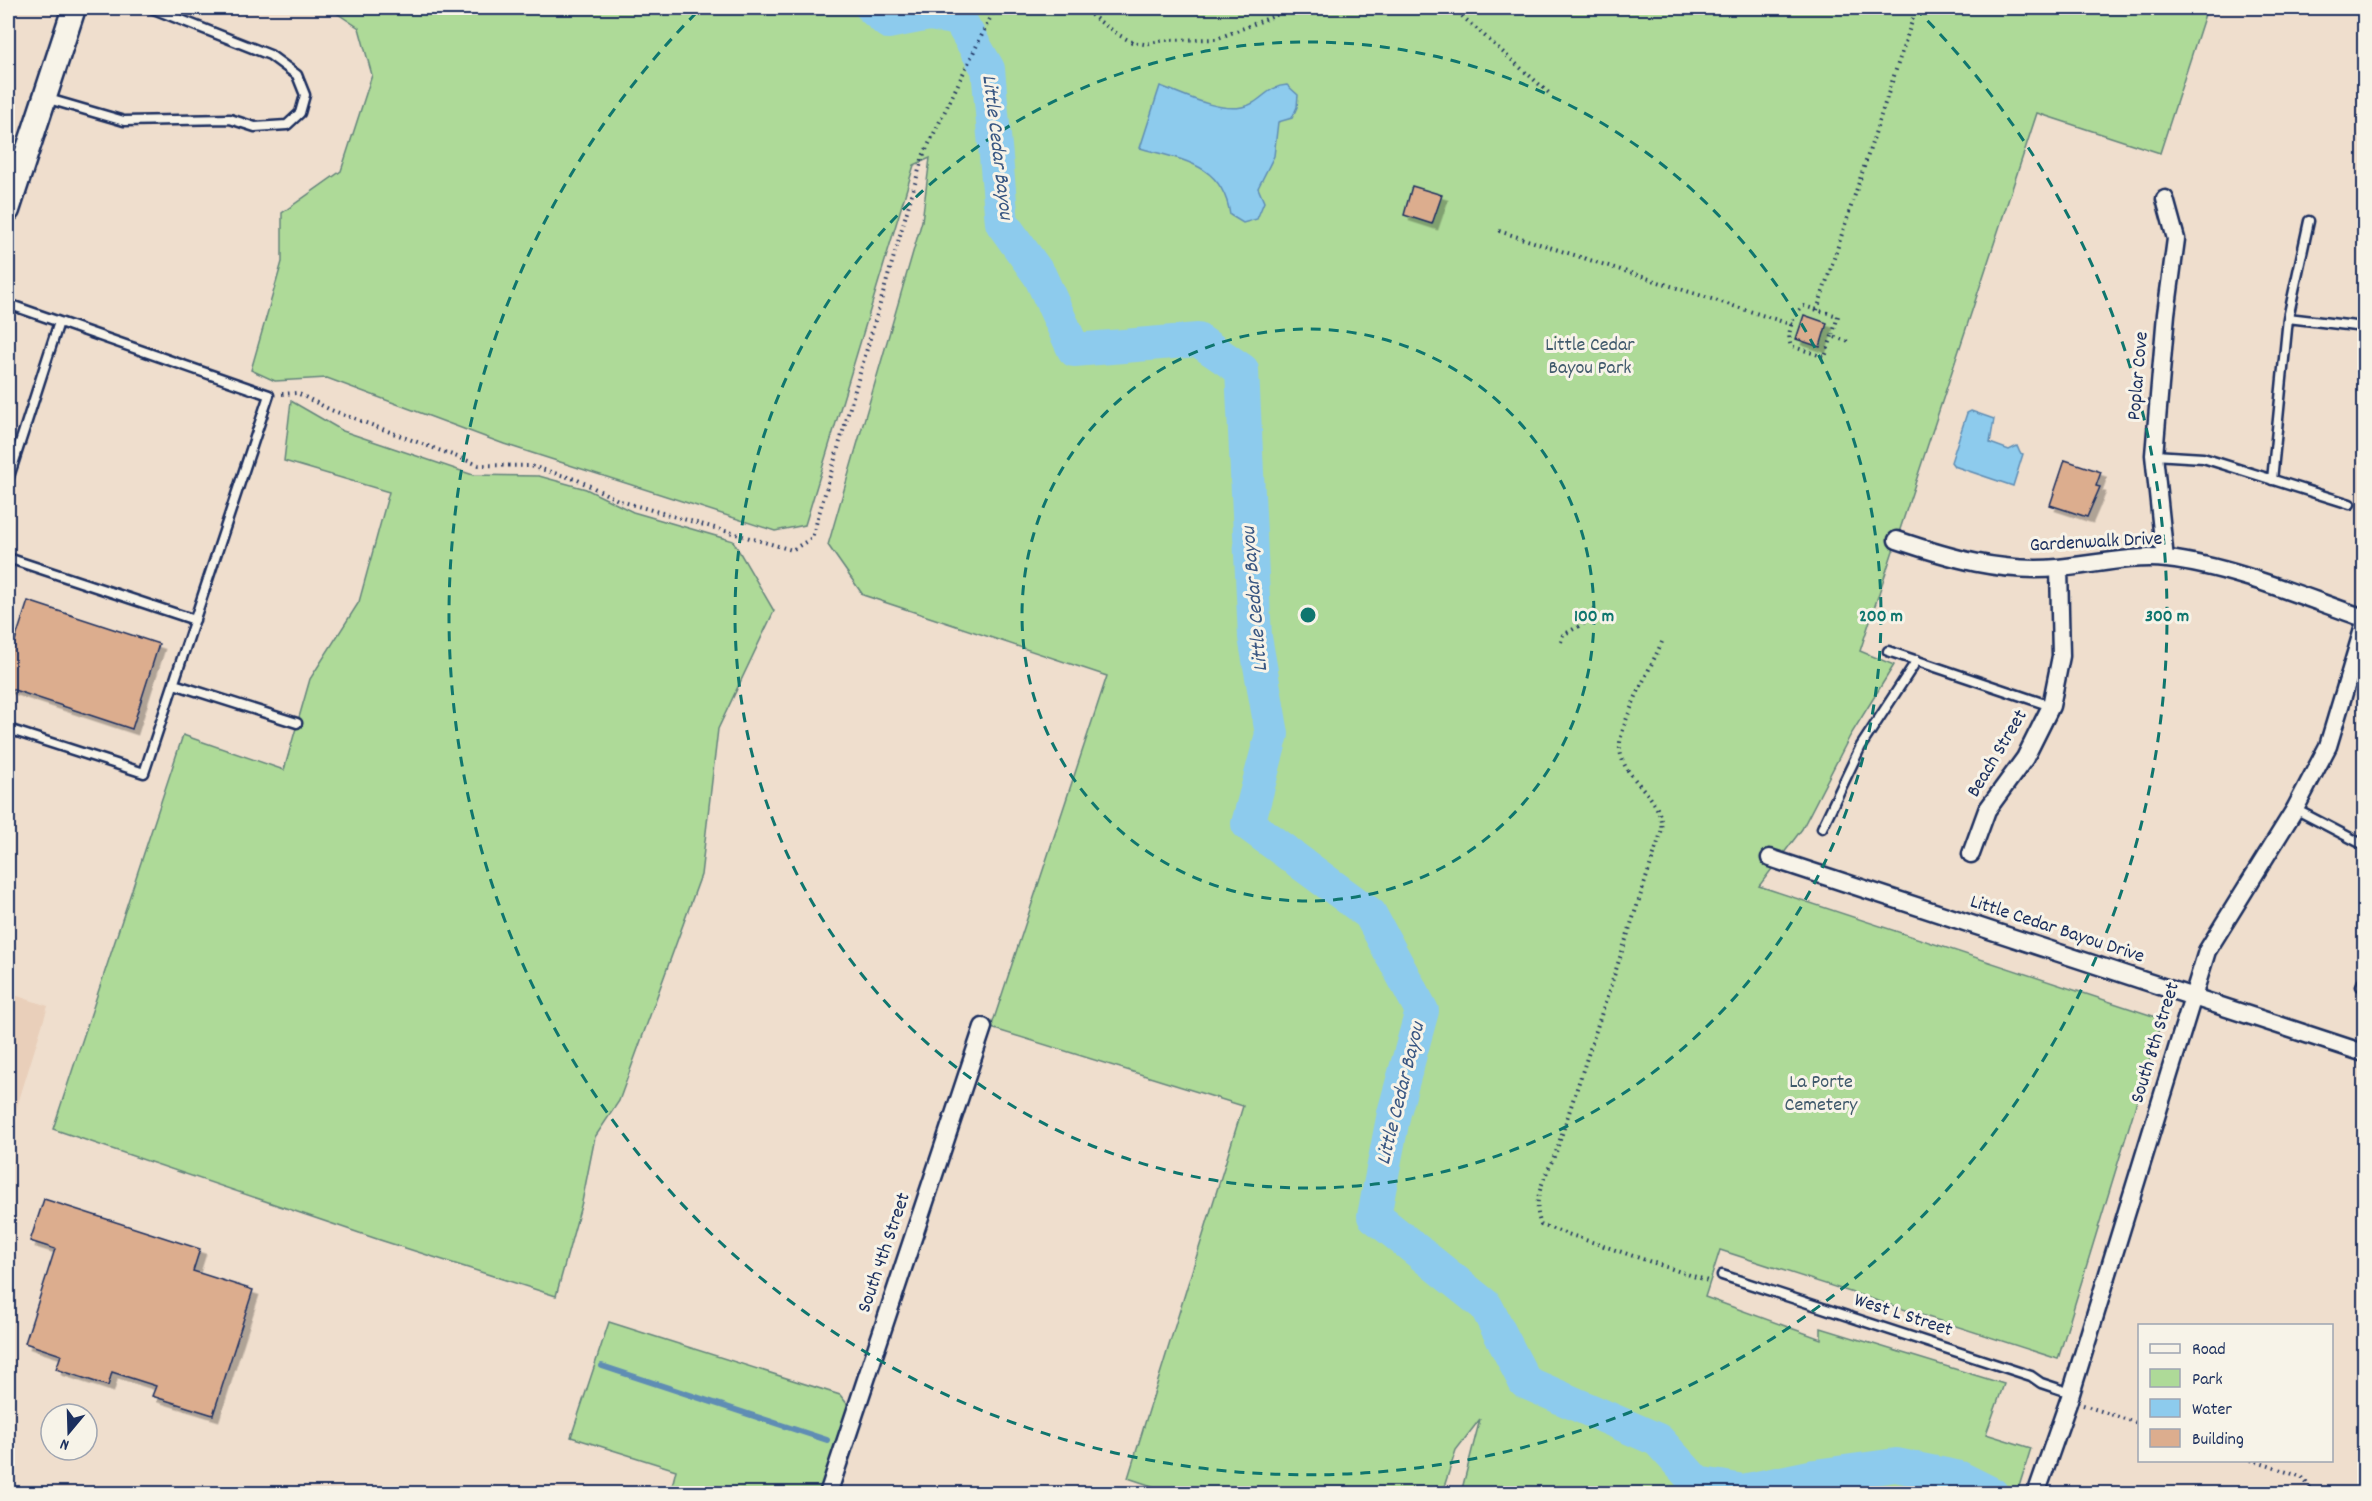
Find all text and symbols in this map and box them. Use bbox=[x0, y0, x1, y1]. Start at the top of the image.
water label: Little Cedar Bayou bbox=[972, 73, 1020, 223]
street label: Poplar Cove bbox=[2121, 330, 2157, 422]
park label: Little Cedar Bayou Park bbox=[1545, 332, 1635, 383]
water label: Little Cedar Bayou bbox=[1235, 523, 1277, 673]
street label: Gardenwalk Drive bbox=[2029, 526, 2163, 560]
centre of rings bbox=[1298, 605, 1318, 625]
text: 100 m bbox=[1574, 605, 1614, 630]
text: 200 m bbox=[1859, 605, 1903, 630]
text: 300 m bbox=[2145, 605, 2189, 630]
street label: Beach Street bbox=[1961, 705, 2035, 803]
street label: Little Cedar Bayou Drive bbox=[1966, 889, 2148, 971]
street label: South 8th Street bbox=[2124, 979, 2188, 1107]
water label: Little Cedar Bayou bbox=[1370, 1018, 1435, 1168]
park label: La Porte Cemetery bbox=[1785, 1069, 1858, 1120]
street label: South 4th Street bbox=[851, 1189, 919, 1317]
street label: West L Street bbox=[1850, 1287, 1956, 1345]
legend bbox=[2138, 1324, 2333, 1462]
text: Road bbox=[2192, 1338, 2226, 1363]
text: Park bbox=[2192, 1368, 2223, 1393]
text: Water bbox=[2192, 1398, 2232, 1423]
north arrow bbox=[39, 1402, 99, 1462]
text: Building bbox=[2192, 1428, 2244, 1453]
text: N bbox=[57, 1432, 72, 1456]

